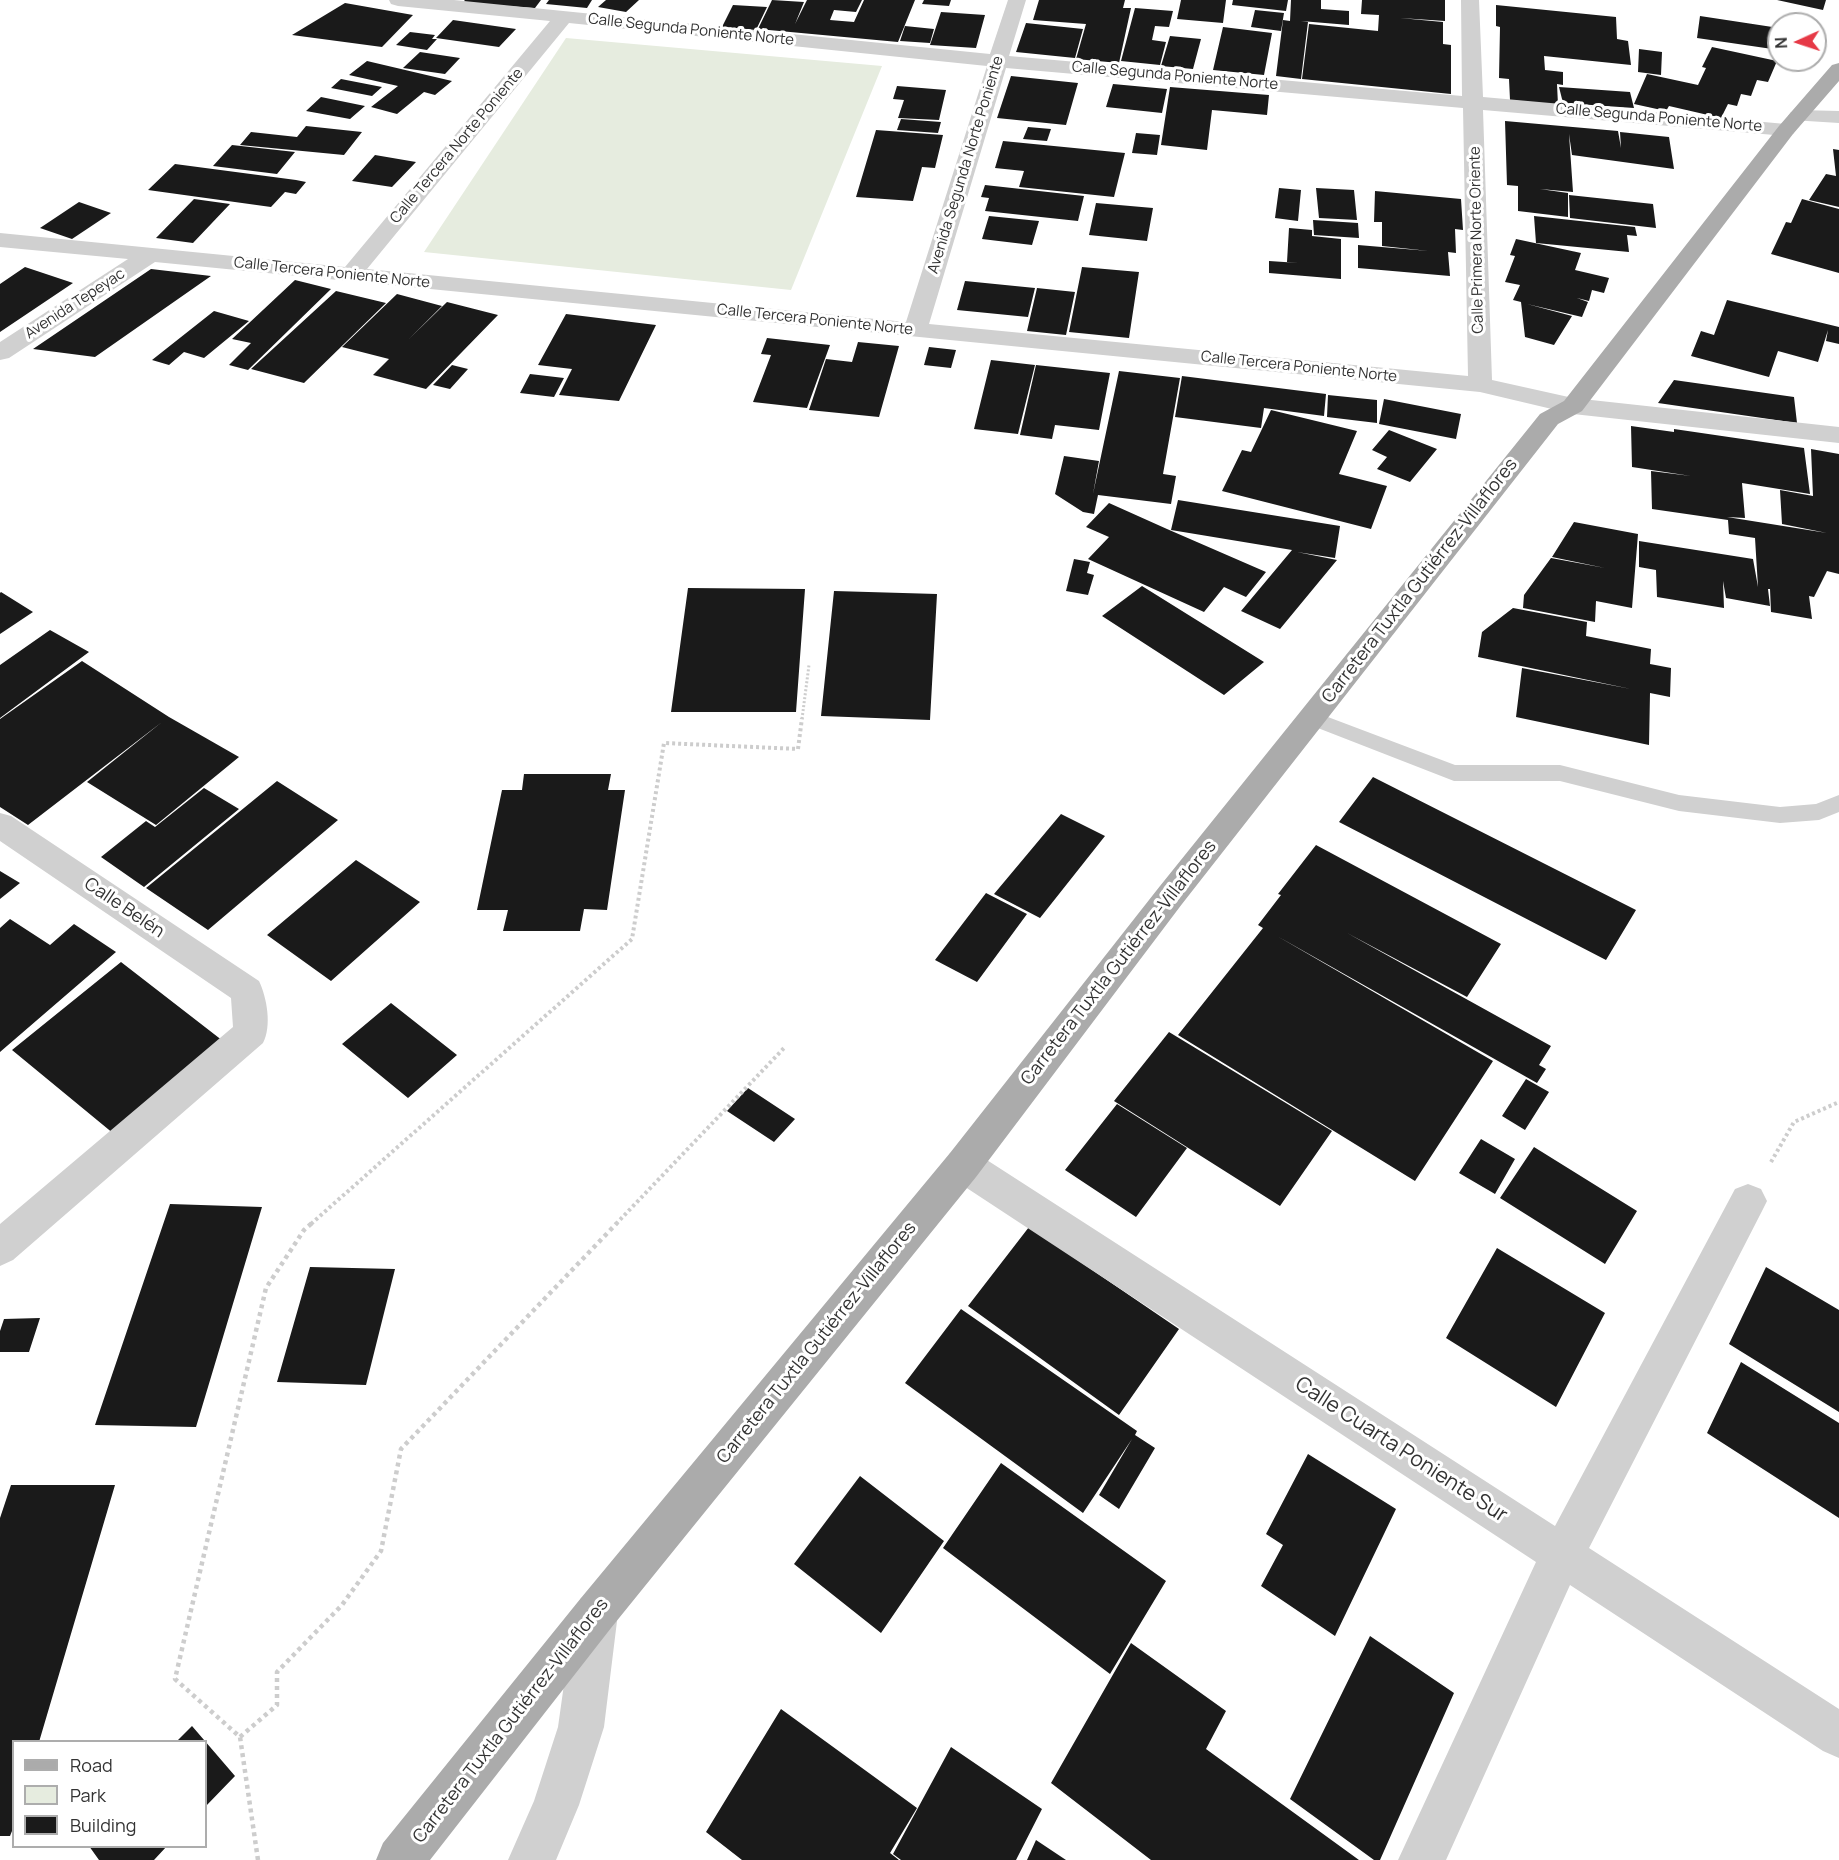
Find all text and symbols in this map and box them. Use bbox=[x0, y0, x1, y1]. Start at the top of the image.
street label: Calle Segunda Poniente Norte bbox=[587, 10, 795, 50]
north arrow bbox=[1767, 12, 1827, 72]
text: N bbox=[1770, 37, 1792, 49]
street label: Avenida Segunda Norte Poniente bbox=[924, 54, 1008, 276]
street label: Calle Segunda Poniente Norte bbox=[1071, 58, 1279, 94]
street label: Calle Tercera Norte Poniente bbox=[387, 65, 527, 227]
street label: Calle Segunda Poniente Norte bbox=[1555, 100, 1763, 136]
street label: Calle Primera Norte Oriente bbox=[1466, 146, 1488, 334]
street label: Calle Tercera Poniente Norte bbox=[233, 254, 431, 292]
street label: Avenida Tepeyac bbox=[22, 265, 128, 343]
street label: Calle Tercera Poniente Norte bbox=[716, 301, 914, 339]
street label: Calle Tercera Poniente Norte bbox=[1200, 348, 1398, 386]
street label: Carretera Tuxtla Gutiérrez-Villaflores bbox=[1318, 454, 1522, 708]
street label: Carretera Tuxtla Gutiérrez-Villaflores bbox=[1017, 836, 1221, 1090]
street label: Calle Belén bbox=[80, 873, 168, 943]
street label: Carretera Tuxtla Gutiérrez-Villaflores bbox=[713, 1218, 921, 1468]
street label: Calle Cuarta Poniente Sur bbox=[1290, 1372, 1512, 1528]
street label: Carretera Tuxtla Gutiérrez-Villaflores bbox=[409, 1594, 613, 1848]
legend bbox=[12, 1740, 207, 1848]
text: Road bbox=[70, 1753, 113, 1777]
text: Park bbox=[70, 1783, 106, 1807]
text: Building bbox=[70, 1813, 136, 1837]

